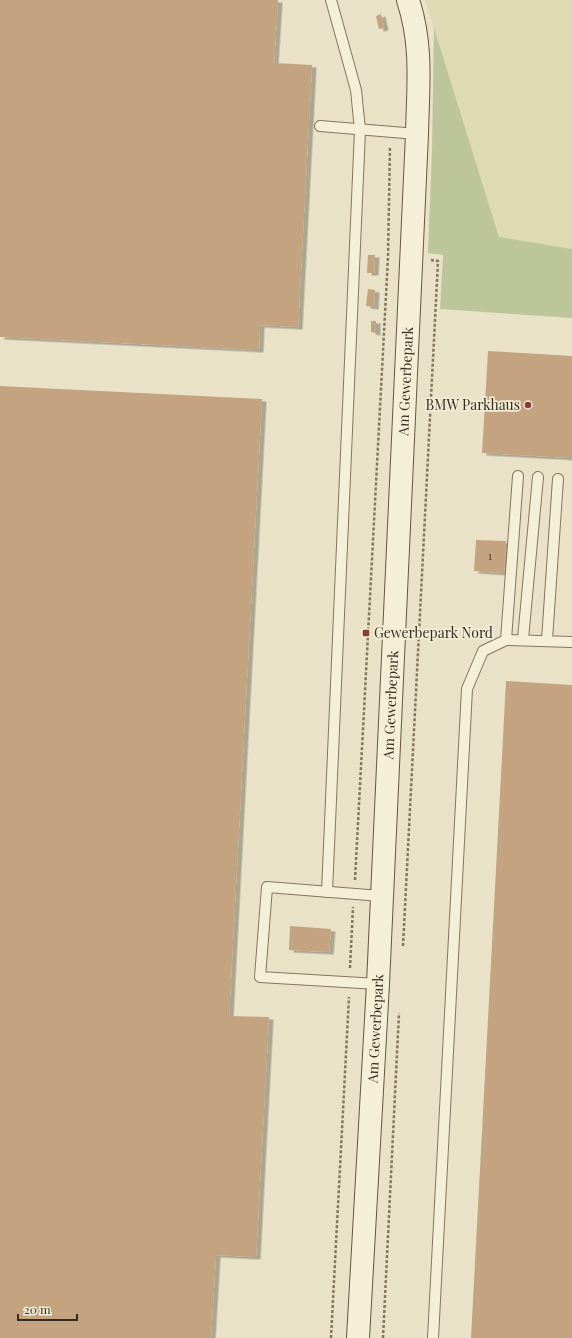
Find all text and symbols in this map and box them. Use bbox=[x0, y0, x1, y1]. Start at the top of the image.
street label: Am Gewerbepark bbox=[393, 326, 417, 437]
place label: BMW Parkhaus bbox=[426, 395, 520, 414]
marker: BMW Parkhaus bbox=[523, 400, 533, 410]
house number: 1 bbox=[488, 547, 493, 563]
place label: Gewerbepark Nord bbox=[374, 623, 493, 642]
marker: Gewerbepark Nord bbox=[361, 628, 371, 638]
street label: Am Gewerbepark bbox=[378, 650, 402, 761]
street label: Am Gewerbepark bbox=[362, 973, 387, 1084]
scale bar bbox=[18, 1296, 77, 1322]
text: 20 m bbox=[24, 1301, 51, 1317]

